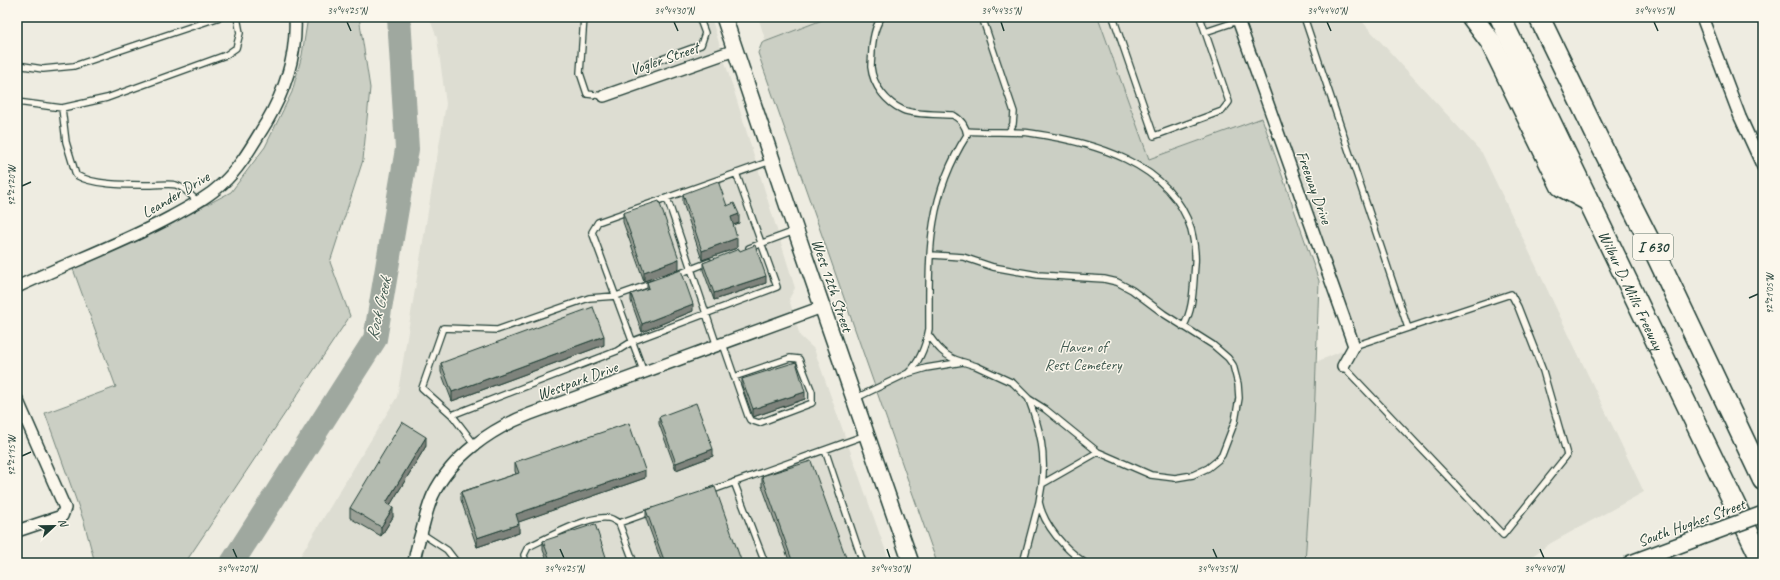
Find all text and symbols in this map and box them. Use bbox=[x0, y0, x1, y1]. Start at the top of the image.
text: 34°44'25"N bbox=[327, 4, 369, 17]
text: 34°44'30"N bbox=[654, 4, 696, 17]
text: 34°44'35"N bbox=[981, 4, 1023, 17]
text: 34°44'40"N bbox=[1307, 4, 1349, 17]
text: 34°44'45"N bbox=[1634, 4, 1676, 17]
street label: Vogler Street bbox=[627, 37, 704, 80]
street label: Freeway Drive bbox=[1292, 148, 1337, 228]
text: 92°21'20"W bbox=[5, 164, 18, 206]
street label: Leander Drive bbox=[138, 166, 215, 223]
street label: Wilbur D. Mills Freeway bbox=[1593, 228, 1668, 355]
road number: I 630 bbox=[1633, 234, 1673, 260]
street label: West 12th Street bbox=[807, 236, 858, 336]
text: 92°21'05"W bbox=[1763, 272, 1776, 314]
water label: Rock Creek bbox=[361, 273, 396, 342]
park label: Haven of Rest Cemetery bbox=[1044, 337, 1123, 375]
street label: Westpark Drive bbox=[534, 357, 622, 405]
text: 92°21'15"W bbox=[5, 434, 18, 476]
street label: South Hughes Street bbox=[1635, 494, 1749, 552]
north arrow bbox=[34, 506, 74, 546]
text: N bbox=[56, 516, 72, 530]
text: 34°44'20"N bbox=[217, 562, 259, 575]
text: 34°44'25"N bbox=[544, 562, 586, 575]
text: 34°44'30"N bbox=[870, 562, 912, 575]
text: 34°44'35"N bbox=[1197, 562, 1239, 575]
text: 34°44'40"N bbox=[1524, 562, 1566, 575]

